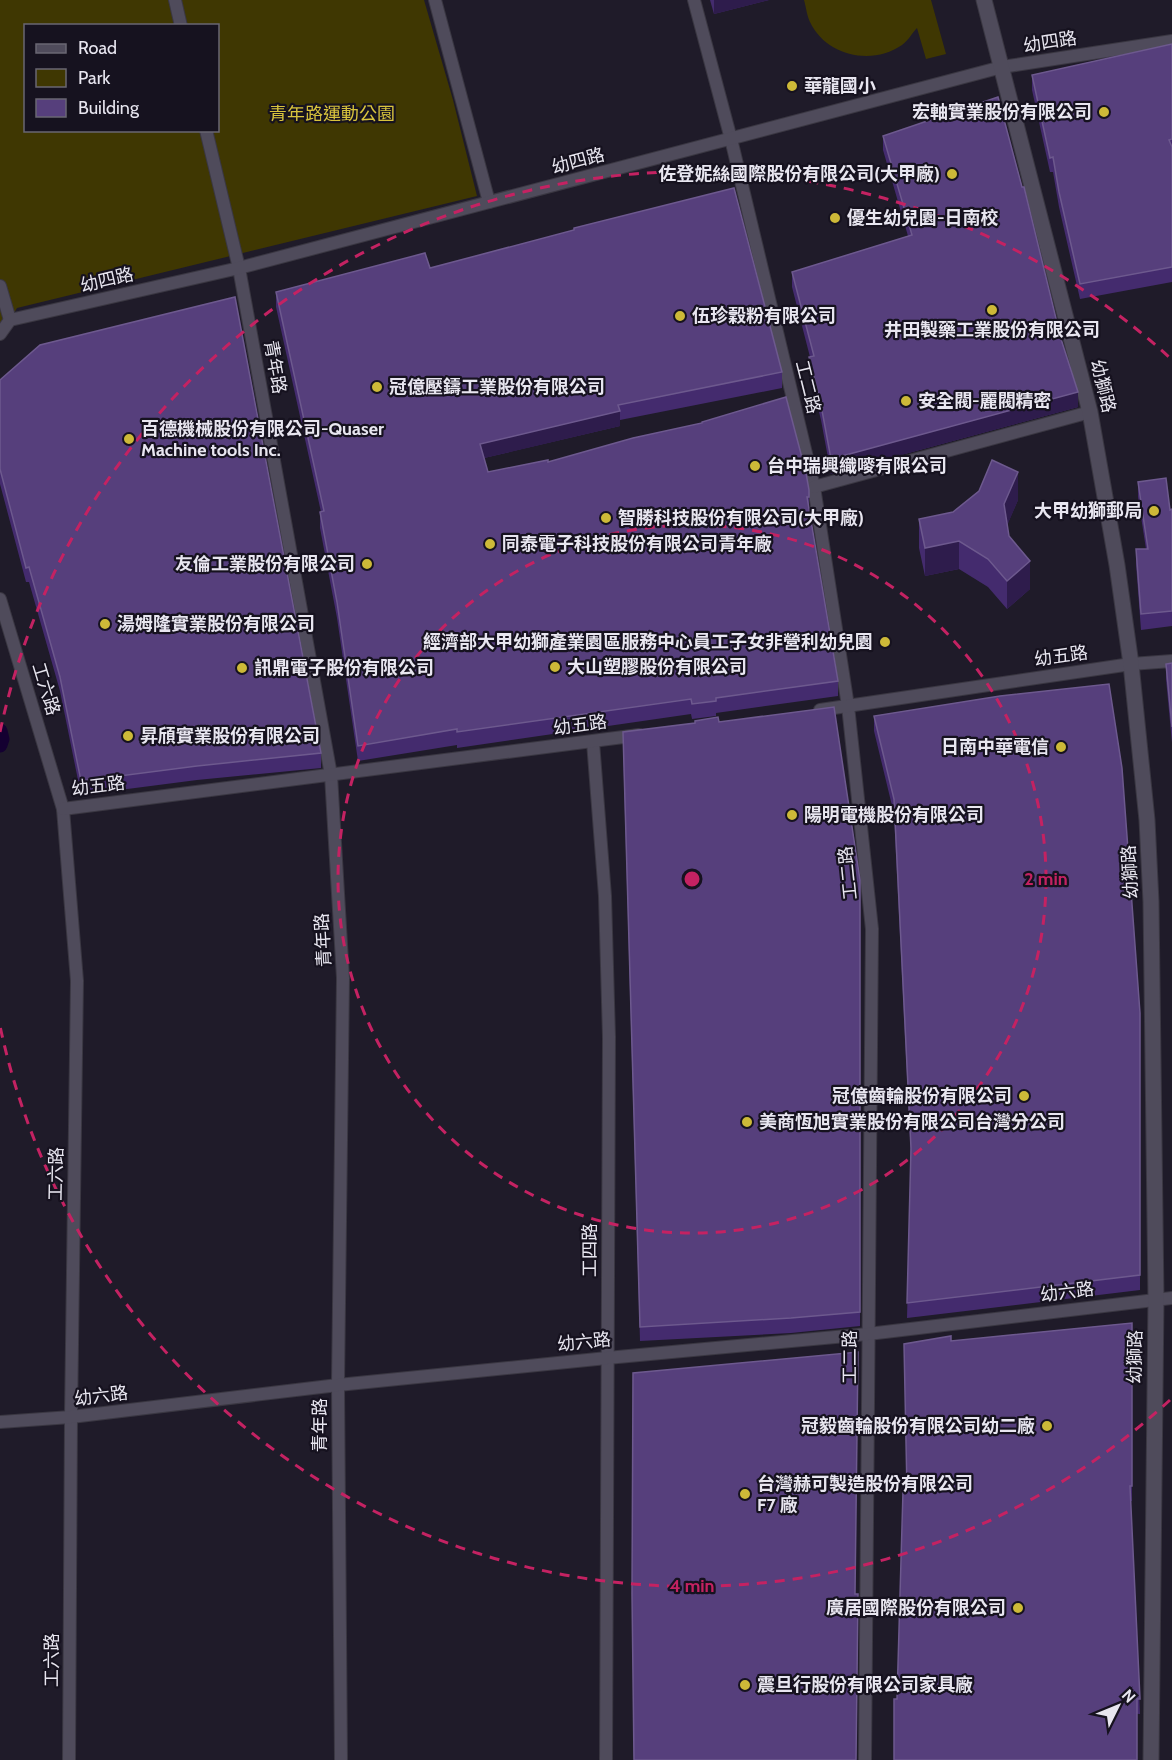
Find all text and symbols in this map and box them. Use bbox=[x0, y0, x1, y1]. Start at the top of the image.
legend bbox=[24, 24, 219, 132]
street label: 幼四路 bbox=[1022, 27, 1078, 57]
text: Road bbox=[78, 37, 117, 59]
text: Park bbox=[78, 67, 111, 89]
place label: 華龍國小 bbox=[804, 75, 876, 97]
marker: 華龍國小 bbox=[785, 79, 799, 93]
text: Building bbox=[78, 97, 140, 119]
place label: 宏軸實業股份有限公司 bbox=[912, 101, 1092, 123]
park label: 青年路運動公園 bbox=[269, 103, 395, 125]
marker: 宏軸實業股份有限公司 bbox=[1097, 105, 1111, 119]
street label: 幼四路 bbox=[549, 143, 607, 179]
place label: 佐登妮絲國際股份有限公司(大甲廠) bbox=[658, 163, 940, 185]
marker: 佐登妮絲國際股份有限公司(大甲廠) bbox=[945, 167, 959, 181]
place label: 優生幼兒園-日南校 bbox=[847, 207, 999, 229]
marker: 優生幼兒園-日南校 bbox=[828, 211, 842, 225]
street label: 幼四路 bbox=[78, 263, 136, 297]
marker: 井田製藥工業股份有限公司 bbox=[985, 303, 999, 317]
place label: 伍珍穀粉有限公司 bbox=[692, 305, 836, 327]
marker: 伍珍穀粉有限公司 bbox=[673, 309, 687, 323]
place label: 井田製藥工業股份有限公司 bbox=[884, 319, 1100, 341]
street label: 青年路 bbox=[259, 339, 291, 395]
street label: 幼獅路 bbox=[1086, 357, 1120, 415]
street label: 工二路 bbox=[791, 358, 825, 416]
place label: 冠億壓鑄工業股份有限公司 bbox=[389, 376, 605, 398]
marker: 冠億壓鑄工業股份有限公司 bbox=[370, 380, 384, 394]
place label: 安全閥-麗閥精密 bbox=[918, 390, 1052, 412]
marker: 安全閥-麗閥精密 bbox=[899, 394, 913, 408]
place label: 百德機械股份有限公司-Quaser Machine tools Inc. bbox=[141, 418, 384, 461]
marker: 百德機械股份有限公司-Quaser Machine tools Inc. bbox=[122, 432, 136, 446]
place label: 台中瑞興織嘜有限公司 bbox=[767, 455, 947, 477]
marker: 台中瑞興織嘜有限公司 bbox=[748, 459, 762, 473]
place label: 大甲幼獅郵局 bbox=[1034, 500, 1142, 522]
marker: 大甲幼獅郵局 bbox=[1147, 504, 1161, 518]
place label: 智勝科技股份有限公司(大甲廠) bbox=[618, 507, 864, 529]
marker: 智勝科技股份有限公司(大甲廠) bbox=[599, 511, 613, 525]
place label: 同泰電子科技股份有限公司青年廠 bbox=[502, 533, 772, 555]
marker: 同泰電子科技股份有限公司青年廠 bbox=[483, 537, 497, 551]
place label: 友倫工業股份有限公司 bbox=[175, 553, 355, 575]
marker: 友倫工業股份有限公司 bbox=[360, 557, 374, 571]
place label: 湯姆隆實業股份有限公司 bbox=[117, 613, 315, 635]
marker: 湯姆隆實業股份有限公司 bbox=[98, 617, 112, 631]
place label: 經濟部大甲幼獅產業園區服務中心員工子女非營利幼兒園 bbox=[423, 631, 873, 653]
marker: 經濟部大甲幼獅產業園區服務中心員工子女非營利幼兒園 bbox=[878, 635, 892, 649]
street label: 幼五路 bbox=[1033, 641, 1089, 671]
place label: 大山塑膠股份有限公司 bbox=[567, 656, 747, 678]
place label: 訊鼎電子股份有限公司 bbox=[254, 657, 434, 679]
street label: 工六路 bbox=[28, 660, 64, 718]
marker: 大山塑膠股份有限公司 bbox=[548, 660, 562, 674]
marker: 訊鼎電子股份有限公司 bbox=[235, 661, 249, 675]
street label: 幼五路 bbox=[552, 710, 608, 740]
place label: 昇頎實業股份有限公司 bbox=[140, 725, 320, 747]
marker: 昇頎實業股份有限公司 bbox=[121, 729, 135, 743]
place label: 日南中華電信 bbox=[941, 736, 1049, 758]
marker: 日南中華電信 bbox=[1054, 740, 1068, 754]
street label: 幼五路 bbox=[70, 772, 126, 800]
place label: 陽明電機股份有限公司 bbox=[804, 804, 984, 826]
marker: 陽明電機股份有限公司 bbox=[785, 808, 799, 822]
street label: 幼獅路 bbox=[1118, 844, 1142, 900]
street label: 工二路 bbox=[834, 845, 862, 901]
text: 2 min bbox=[1024, 868, 1068, 890]
centre of rings bbox=[682, 869, 702, 889]
street label: 青年路 bbox=[311, 912, 335, 968]
place label: 冠億齒輪股份有限公司 bbox=[832, 1085, 1012, 1107]
marker: 冠億齒輪股份有限公司 bbox=[1017, 1089, 1031, 1103]
place label: 美商恆旭實業股份有限公司台灣分公司 bbox=[759, 1111, 1065, 1133]
marker: 美商恆旭實業股份有限公司台灣分公司 bbox=[740, 1115, 754, 1129]
street label: 工六路 bbox=[45, 1147, 67, 1201]
street label: 工四路 bbox=[579, 1223, 601, 1277]
street label: 幼六路 bbox=[1039, 1278, 1095, 1306]
street label: 幼六路 bbox=[556, 1328, 612, 1356]
street label: 工二路 bbox=[839, 1330, 861, 1384]
street label: 幼獅路 bbox=[1124, 1330, 1146, 1384]
street label: 幼六路 bbox=[73, 1382, 129, 1410]
street label: 青年路 bbox=[309, 1398, 331, 1452]
place label: 冠毅齒輪股份有限公司幼二廠 bbox=[801, 1415, 1035, 1437]
marker: 冠毅齒輪股份有限公司幼二廠 bbox=[1040, 1419, 1054, 1433]
place label: 台灣赫可製造股份有限公司 F7 廠 bbox=[757, 1473, 973, 1516]
marker: 台灣赫可製造股份有限公司 F7 廠 bbox=[738, 1487, 752, 1501]
text: 4 min bbox=[669, 1575, 715, 1597]
place label: 廣居國際股份有限公司 bbox=[826, 1597, 1006, 1619]
marker: 廣居國際股份有限公司 bbox=[1011, 1601, 1025, 1615]
street label: 工六路 bbox=[41, 1633, 63, 1687]
place label: 震旦行股份有限公司家具廠 bbox=[757, 1674, 973, 1696]
north arrow bbox=[1088, 1676, 1148, 1736]
marker: 震旦行股份有限公司家具廠 bbox=[738, 1678, 752, 1692]
text: N bbox=[1118, 1685, 1139, 1707]

